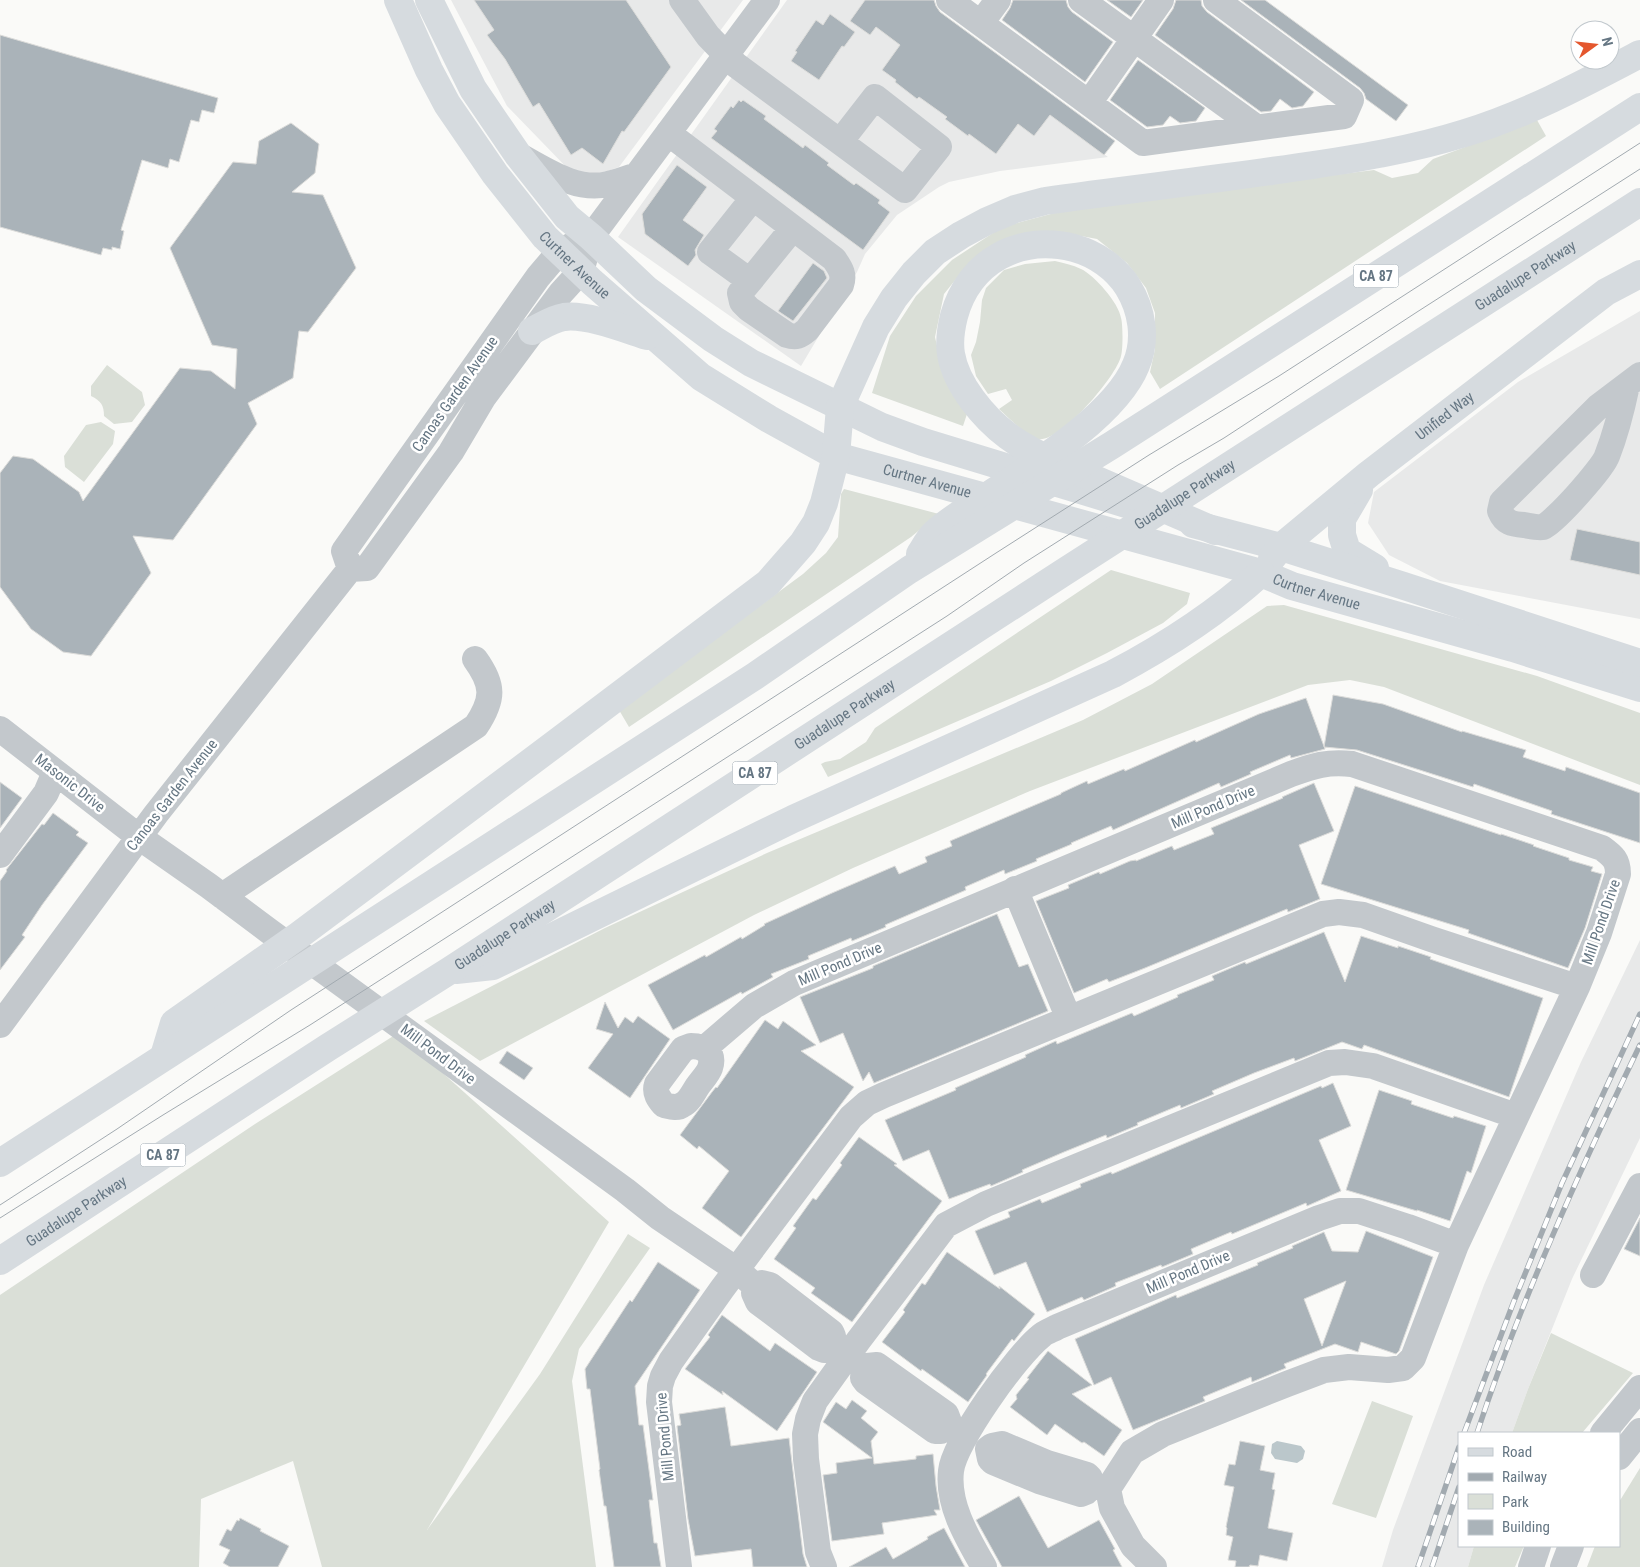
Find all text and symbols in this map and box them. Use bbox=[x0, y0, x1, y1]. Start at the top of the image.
north arrow bbox=[1570, 20, 1620, 70]
text: N bbox=[1599, 35, 1616, 48]
street label: Curtner Avenue bbox=[535, 228, 614, 303]
street label: Guadalupe Parkway bbox=[1472, 237, 1579, 315]
road number: CA 87 bbox=[1354, 264, 1398, 288]
street label: Canoas Garden Avenue bbox=[408, 333, 502, 455]
street label: Unified Way bbox=[1412, 388, 1478, 444]
street label: Guadalupe Parkway bbox=[1131, 456, 1239, 534]
street label: Curtner Avenue bbox=[881, 460, 973, 502]
street label: Curtner Avenue bbox=[1270, 570, 1362, 614]
street label: Guadalupe Parkway bbox=[791, 675, 898, 754]
street label: Canoas Garden Avenue bbox=[123, 736, 221, 854]
street label: Masonic Drive bbox=[31, 750, 109, 816]
road number: CA 87 bbox=[732, 761, 778, 784]
street label: Mill Pond Drive bbox=[1169, 781, 1257, 833]
street label: Mill Pond Drive bbox=[1578, 877, 1624, 967]
street label: Guadalupe Parkway bbox=[451, 896, 559, 974]
street label: Mill Pond Drive bbox=[796, 938, 884, 990]
street label: Mill Pond Drive bbox=[397, 1020, 479, 1088]
road number: CA 87 bbox=[140, 1144, 186, 1166]
street label: Guadalupe Parkway bbox=[23, 1172, 130, 1251]
street label: Mill Pond Drive bbox=[1144, 1246, 1232, 1298]
street label: Mill Pond Drive bbox=[652, 1392, 678, 1482]
legend bbox=[1458, 1432, 1620, 1547]
text: Road bbox=[1502, 1443, 1532, 1461]
text: Railway bbox=[1502, 1468, 1547, 1486]
text: Park bbox=[1502, 1493, 1529, 1511]
text: Building bbox=[1502, 1518, 1550, 1536]

